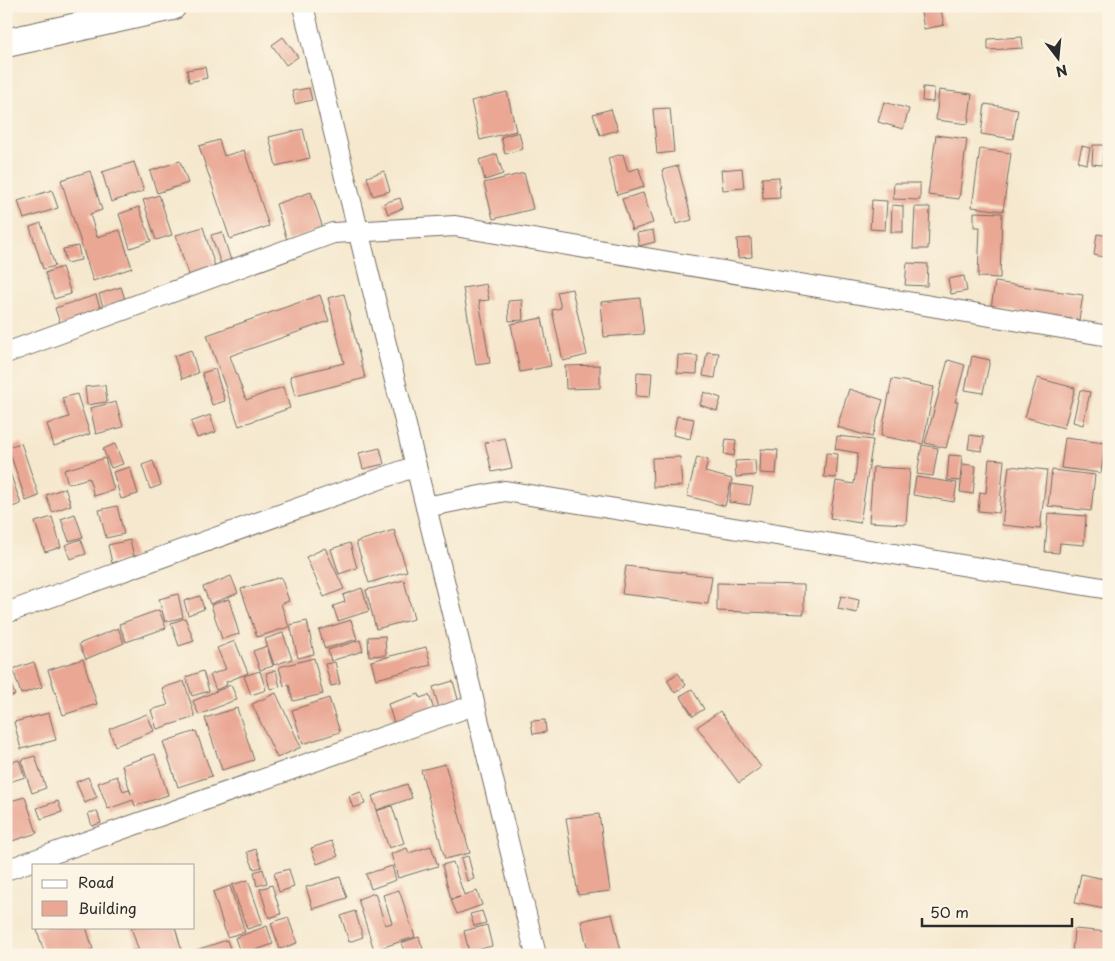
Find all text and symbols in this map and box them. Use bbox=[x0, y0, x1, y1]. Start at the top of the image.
north arrow bbox=[1032, 32, 1082, 82]
text: N bbox=[1053, 59, 1070, 83]
legend bbox=[32, 864, 195, 928]
text: Road bbox=[78, 870, 114, 893]
text: Building bbox=[78, 896, 137, 919]
scale bar bbox=[922, 896, 1072, 928]
text: 50 m bbox=[930, 900, 969, 923]

